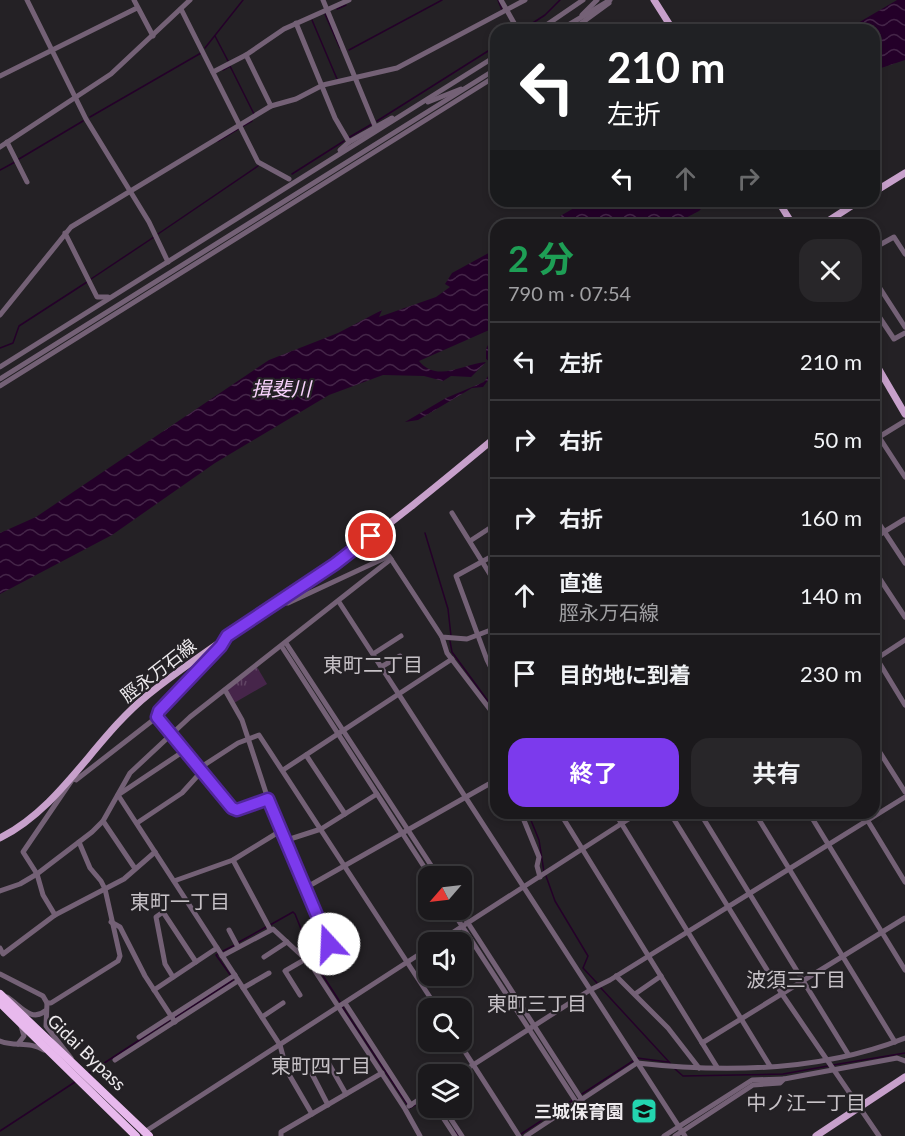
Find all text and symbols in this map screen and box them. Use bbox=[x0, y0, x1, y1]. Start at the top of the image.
text: 210 m bbox=[607, 42, 725, 92]
icon: left bbox=[508, 48, 586, 126]
text: 左折 bbox=[607, 97, 661, 130]
icon: left bbox=[606, 162, 639, 195]
icon: ahead bbox=[669, 162, 702, 195]
icon: right bbox=[732, 162, 765, 195]
text: 2 分 bbox=[508, 236, 574, 280]
button: close bbox=[799, 239, 862, 302]
text: 790 m · 07:54 bbox=[508, 281, 631, 305]
icon: left bbox=[508, 345, 541, 378]
text: 210 m bbox=[800, 348, 862, 375]
text: 左折 bbox=[559, 349, 603, 376]
water label: 揖斐川 bbox=[251, 376, 313, 400]
icon: right bbox=[508, 423, 541, 456]
text: 50 m bbox=[813, 426, 862, 453]
text: 右折 bbox=[559, 427, 603, 454]
icon: right bbox=[508, 501, 541, 534]
text: 160 m bbox=[800, 504, 862, 531]
text: 右折 bbox=[559, 505, 603, 532]
pin bbox=[345, 510, 396, 561]
icon: arrive bbox=[354, 519, 387, 552]
text: 直進 bbox=[559, 569, 603, 596]
icon: ahead bbox=[508, 579, 541, 612]
text: 140 m bbox=[800, 582, 862, 609]
text: 脛永万石線 bbox=[559, 600, 659, 624]
street label: 脛永万石線 bbox=[116, 634, 200, 706]
district label: 東町二丁目 bbox=[323, 652, 423, 676]
icon: arrive bbox=[508, 657, 541, 690]
text: 230 m bbox=[800, 660, 862, 687]
text: 目的地に到着 bbox=[559, 661, 691, 688]
button: 終了 bbox=[508, 738, 679, 807]
button: 共有 bbox=[691, 738, 862, 807]
north arrow bbox=[418, 866, 472, 920]
map controls bbox=[418, 866, 472, 1118]
district label: 東町一丁目 bbox=[130, 889, 230, 913]
position arrow bbox=[297, 912, 361, 976]
button: sound bbox=[418, 932, 472, 986]
district label: 波須三丁目 bbox=[746, 967, 846, 991]
district label: 東町三丁目 bbox=[487, 991, 587, 1015]
button: search bbox=[418, 998, 472, 1052]
street label: Gidai Bypass bbox=[43, 1009, 131, 1095]
district label: 東町四丁目 bbox=[271, 1053, 371, 1077]
button: layers bbox=[418, 1064, 472, 1118]
district label: 中ノ江一丁目 bbox=[746, 1090, 866, 1114]
school or university icon: 三城保育園 bbox=[629, 1096, 659, 1126]
place label: 三城保育園 bbox=[534, 1100, 624, 1122]

